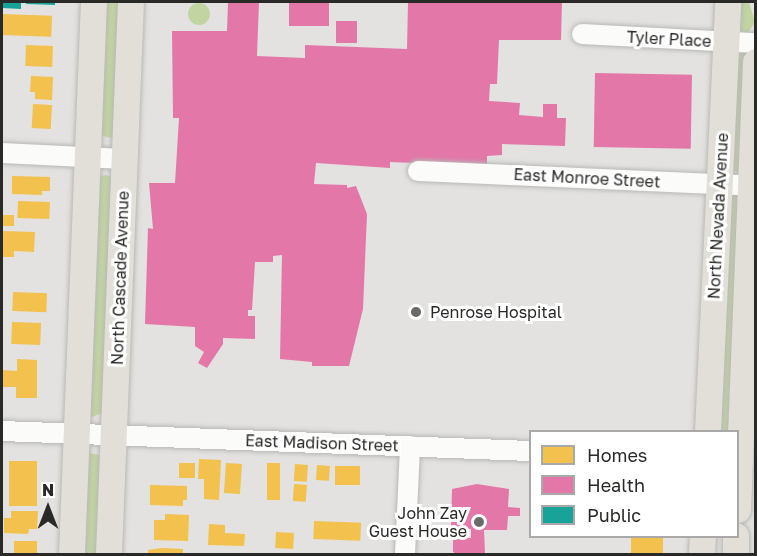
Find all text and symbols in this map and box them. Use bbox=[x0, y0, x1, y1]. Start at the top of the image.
street label: Tyler Place bbox=[626, 27, 712, 51]
street label: North Nevada Avenue bbox=[704, 132, 732, 300]
street label: East Monroe Street bbox=[513, 165, 661, 191]
street label: North Cascade Avenue bbox=[107, 191, 133, 365]
place label: Penrose Hospital bbox=[430, 302, 562, 322]
marker: Penrose Hospital bbox=[407, 303, 425, 321]
legend bbox=[529, 430, 739, 538]
street label: East Madison Street bbox=[245, 431, 399, 455]
text: Homes bbox=[587, 444, 647, 466]
text: Health bbox=[587, 474, 645, 496]
north arrow bbox=[18, 478, 78, 538]
text: N bbox=[42, 480, 54, 500]
place label: John Zay Guest House bbox=[369, 503, 467, 541]
text: Public bbox=[587, 504, 641, 526]
marker: John Zay Guest House bbox=[472, 515, 486, 529]

